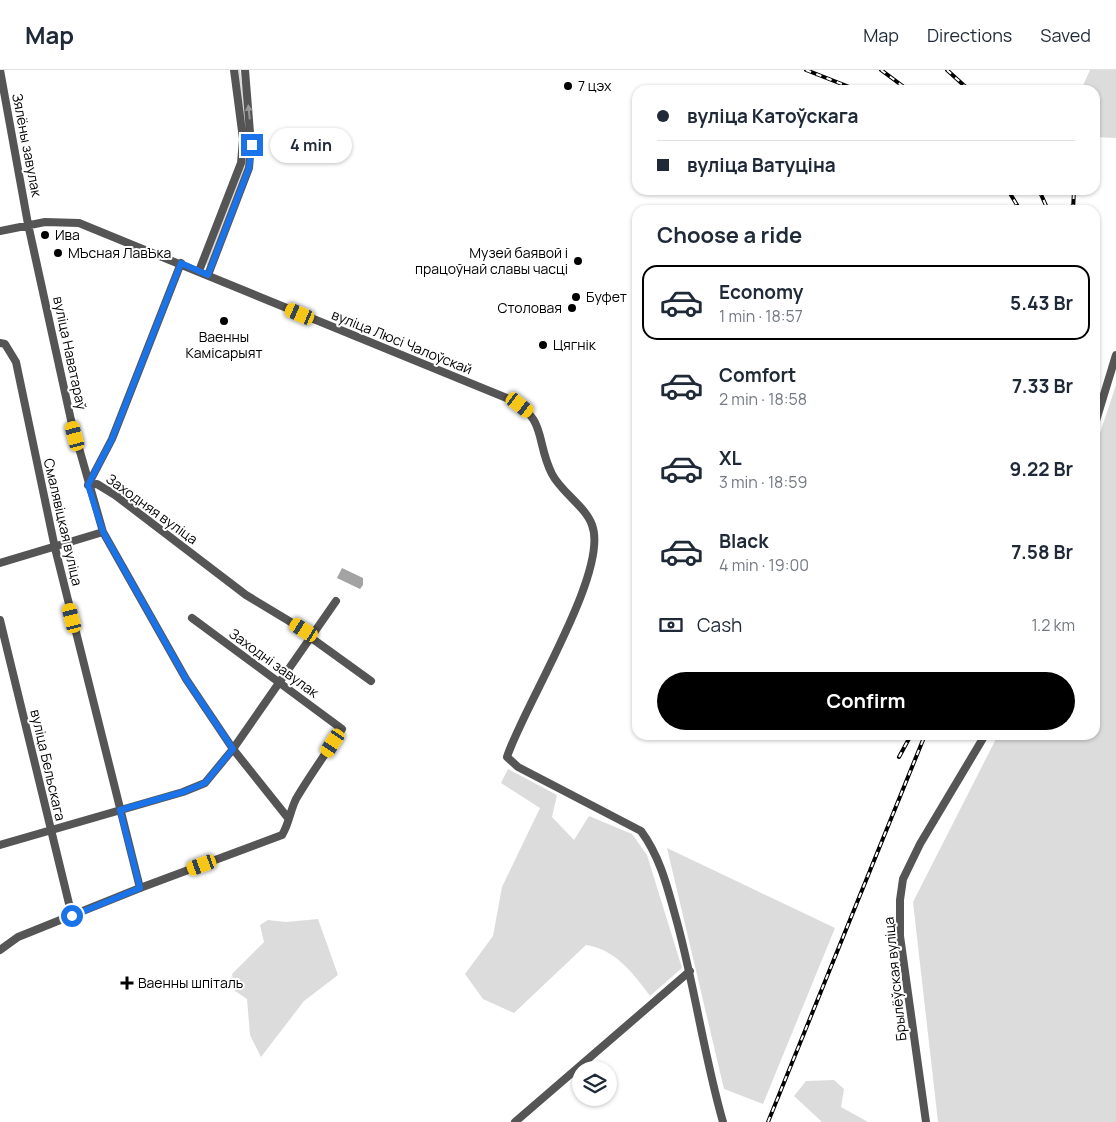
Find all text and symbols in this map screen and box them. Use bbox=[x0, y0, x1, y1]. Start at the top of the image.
text: Map bbox=[25, 18, 74, 51]
text: Map bbox=[863, 23, 899, 47]
text: Directions bbox=[927, 23, 1012, 47]
text: Saved bbox=[1040, 23, 1091, 47]
place label: 7 цэх bbox=[578, 76, 612, 95]
marker: 7 цэх bbox=[562, 80, 574, 92]
street label: Зялёны завулак bbox=[8, 92, 47, 199]
one-way arrow bbox=[245, 103, 253, 119]
text: вуліца Катоўскага bbox=[687, 103, 859, 129]
callout: 4 min bbox=[270, 128, 352, 162]
route end bbox=[241, 134, 263, 156]
text: 4 min bbox=[290, 134, 332, 156]
text: вуліца Ватуціна bbox=[687, 152, 836, 178]
text: Choose a ride bbox=[657, 220, 802, 250]
place label: Ива bbox=[55, 225, 80, 244]
marker: Ива bbox=[39, 229, 51, 241]
place label: МЪсная ЛавЪка bbox=[68, 243, 171, 262]
place label: Музей баявой і працоўнай славы часці bbox=[415, 243, 568, 278]
marker: МЪсная ЛавЪка bbox=[52, 247, 64, 259]
marker: Музей баявой і працоўнай славы часці bbox=[572, 255, 584, 267]
text: Economy bbox=[719, 279, 803, 305]
icon: car bbox=[659, 280, 704, 325]
place label: Буфет bbox=[586, 287, 627, 306]
text: 5.43 Br bbox=[1010, 290, 1073, 316]
marker: Буфет bbox=[570, 291, 582, 303]
street label: вуліца Наватараў bbox=[49, 294, 92, 412]
place label: Столовая bbox=[497, 298, 562, 317]
car bbox=[283, 301, 316, 327]
marker: Столовая bbox=[566, 302, 578, 314]
street label: вуліца Люсі Чалоўскай bbox=[329, 305, 475, 378]
text: 1 min · 18:57 bbox=[719, 305, 803, 327]
marker: Ваенны Камісарыят bbox=[218, 315, 230, 327]
place label: Ваенны Камісарыят bbox=[185, 327, 263, 362]
place label: Цягнік bbox=[553, 335, 597, 354]
marker: Цягнік bbox=[537, 339, 549, 351]
text: Comfort bbox=[719, 362, 796, 388]
icon: car bbox=[659, 363, 704, 408]
text: 7.33 Br bbox=[1012, 373, 1073, 399]
text: 2 min · 18:58 bbox=[719, 388, 807, 410]
car bbox=[503, 390, 536, 420]
car bbox=[63, 420, 86, 452]
text: XL bbox=[719, 445, 742, 471]
icon: car bbox=[659, 446, 704, 491]
street label: Смалявіцкая вуліца bbox=[40, 456, 87, 588]
text: 9.22 Br bbox=[1010, 456, 1073, 482]
street label: Заходняя вуліца bbox=[103, 469, 202, 548]
text: 3 min · 18:59 bbox=[719, 471, 807, 493]
text: Black bbox=[719, 528, 768, 554]
icon: car bbox=[659, 529, 704, 574]
text: 7.58 Br bbox=[1011, 539, 1073, 565]
text: 4 min · 19:00 bbox=[719, 554, 809, 576]
car bbox=[61, 602, 82, 634]
icon: cash bbox=[657, 611, 685, 639]
text: Cash bbox=[697, 612, 742, 638]
text: 1.2 km bbox=[1032, 614, 1075, 636]
car bbox=[287, 616, 320, 644]
street label: Заходні завулак bbox=[226, 624, 324, 702]
button: Confirm bbox=[657, 672, 1075, 730]
street label: вуліца Бельскага bbox=[26, 707, 71, 822]
car bbox=[318, 726, 347, 760]
car bbox=[185, 853, 218, 877]
route start bbox=[61, 905, 83, 927]
street label: Брылёўская вуліца bbox=[879, 916, 910, 1042]
place label: Ваенны шпіталь bbox=[138, 973, 243, 992]
marker: Ваенны шпіталь bbox=[120, 976, 134, 990]
map controls bbox=[572, 1061, 617, 1106]
button: layers bbox=[572, 1061, 617, 1106]

